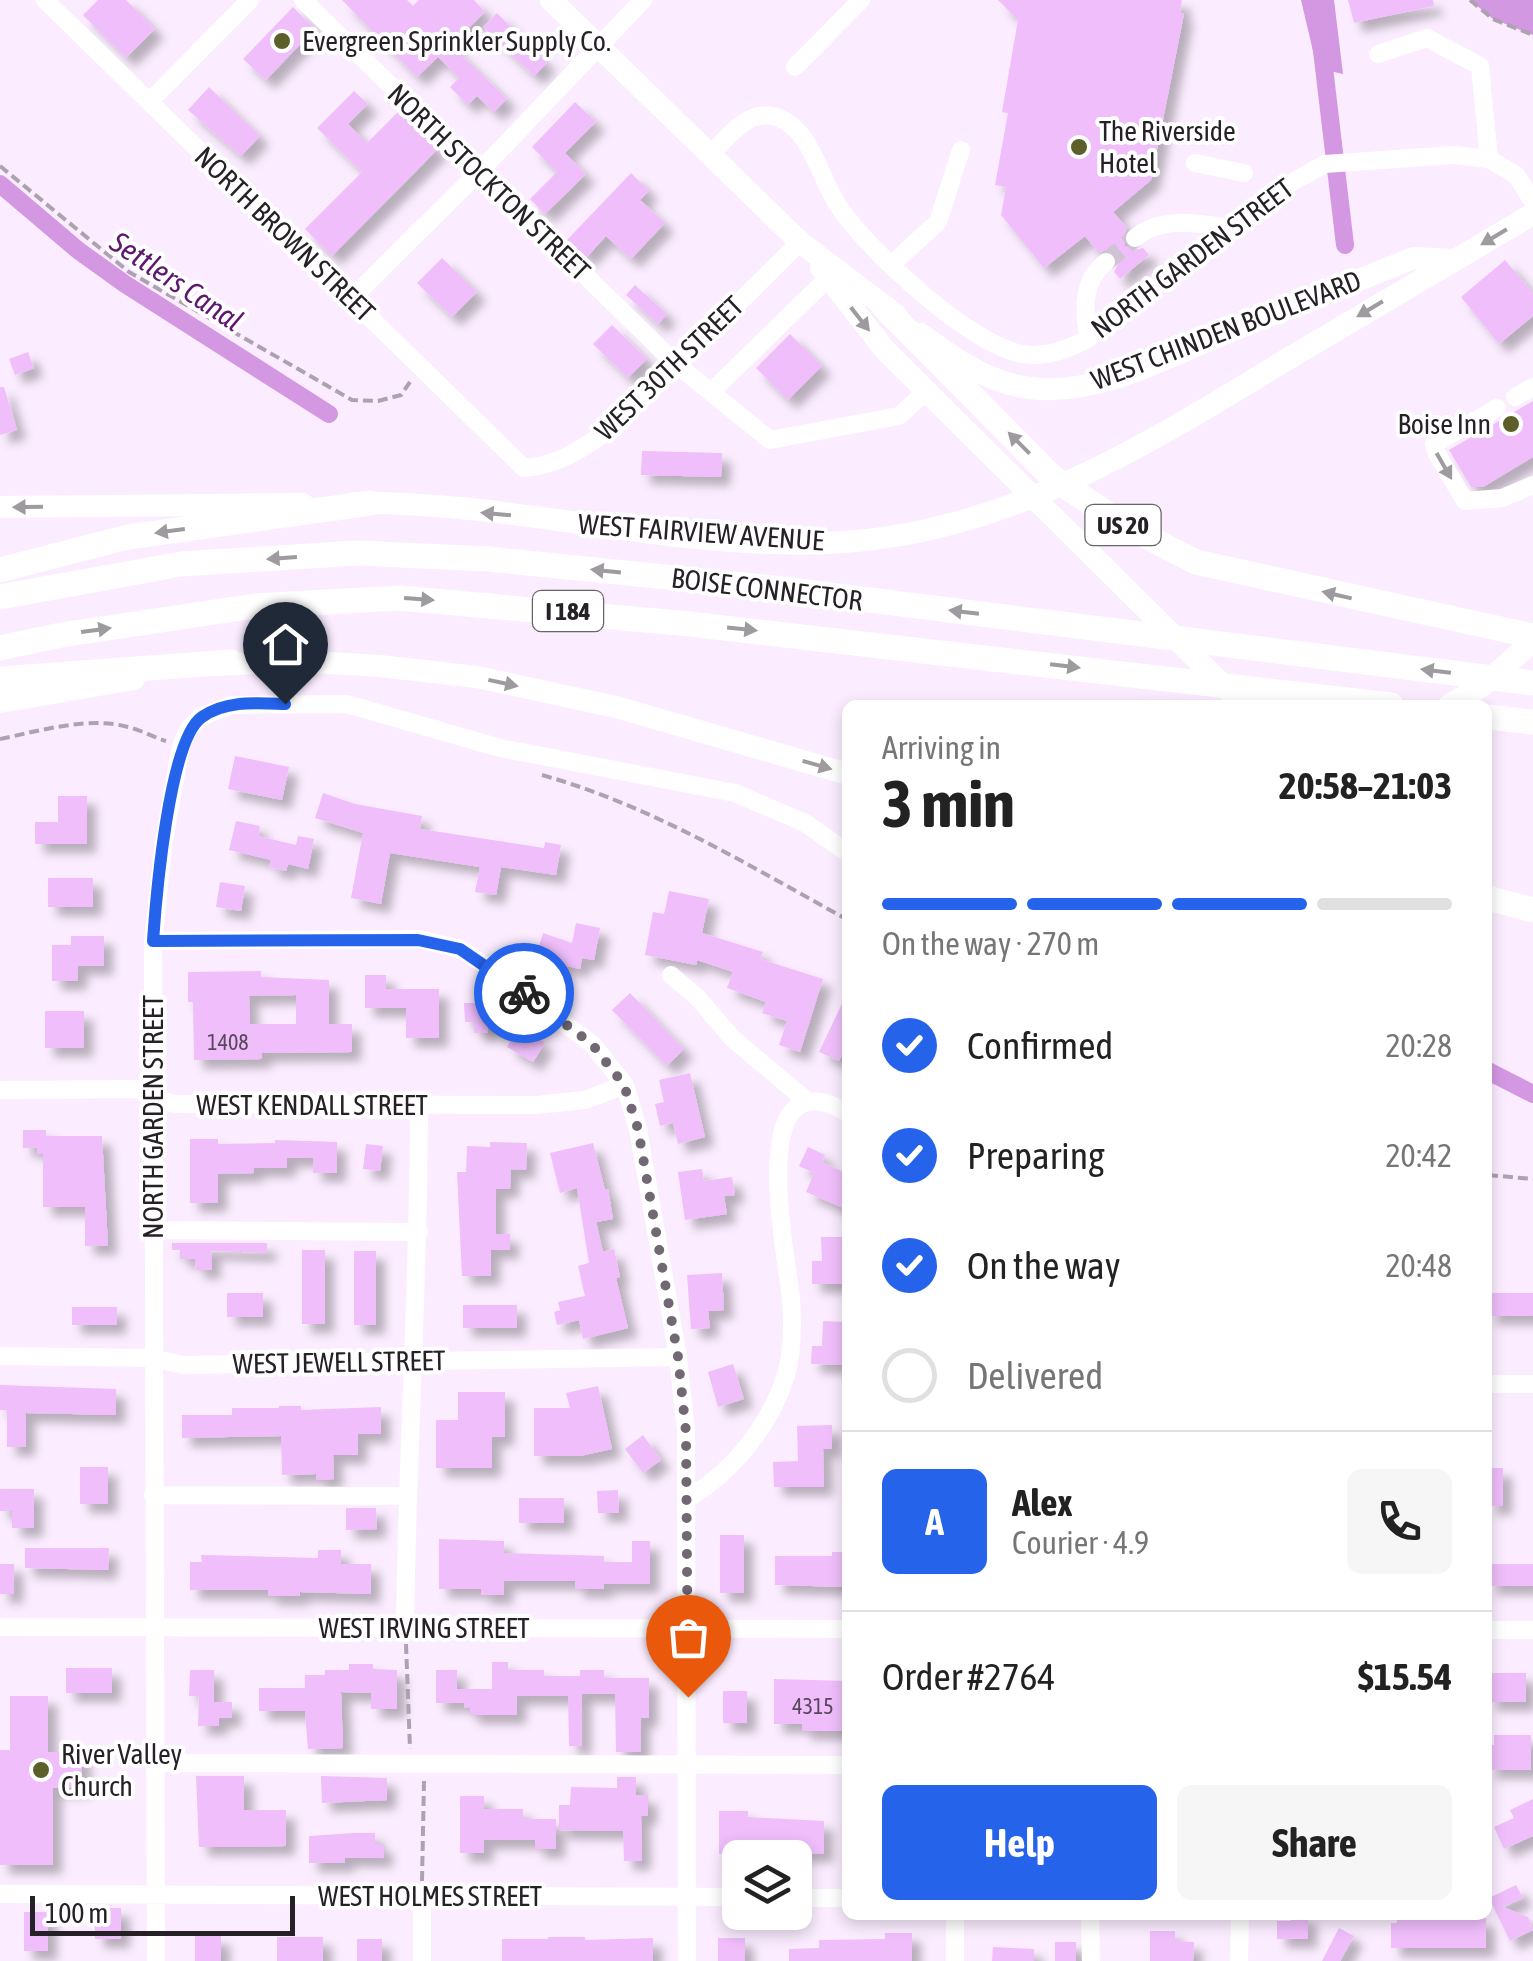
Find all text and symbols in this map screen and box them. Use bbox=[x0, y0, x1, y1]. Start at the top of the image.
place label: Evergreen Sprinkler Supply Co. bbox=[302, 25, 611, 57]
marker: Evergreen Sprinkler Supply Co. bbox=[271, 30, 293, 52]
street label: NORTH STOCKTON STREET bbox=[381, 77, 597, 287]
place label: The Riverside Hotel bbox=[1099, 115, 1236, 179]
marker: The Riverside Hotel bbox=[1068, 136, 1090, 158]
street label: NORTH BROWN STREET bbox=[189, 140, 381, 328]
street label: NORTH GARDEN STREET bbox=[1085, 172, 1299, 344]
water label: Settlers Canal bbox=[104, 224, 250, 338]
one-way arrow bbox=[1480, 228, 1508, 245]
street label: WEST CHINDEN BOULEVARD bbox=[1087, 264, 1365, 396]
street label: WEST 30TH STREET bbox=[588, 289, 750, 447]
one-way arrow bbox=[1356, 300, 1384, 317]
one-way arrow bbox=[849, 306, 870, 332]
place label: Boise Inn bbox=[1397, 408, 1491, 440]
marker: Boise Inn bbox=[1500, 413, 1522, 435]
one-way arrow bbox=[1007, 432, 1031, 456]
one-way arrow bbox=[1435, 452, 1453, 480]
one-way arrow bbox=[12, 499, 44, 515]
road number: US 20 bbox=[1086, 505, 1160, 545]
one-way arrow bbox=[479, 506, 511, 522]
street label: WEST FAIRVIEW AVENUE bbox=[577, 507, 825, 557]
one-way arrow bbox=[154, 523, 185, 539]
one-way arrow bbox=[266, 550, 298, 566]
street label: BOISE CONNECTOR bbox=[670, 561, 864, 617]
one-way arrow bbox=[590, 563, 622, 579]
one-way arrow bbox=[1321, 587, 1352, 602]
one-way arrow bbox=[403, 591, 435, 607]
road number: I 184 bbox=[533, 591, 603, 631]
pin bbox=[243, 602, 328, 705]
one-way arrow bbox=[947, 604, 979, 620]
icon: home bbox=[258, 617, 313, 672]
one-way arrow bbox=[80, 621, 112, 637]
one-way arrow bbox=[727, 621, 759, 637]
one-way arrow bbox=[1050, 658, 1082, 674]
one-way arrow bbox=[1420, 663, 1452, 679]
one-way arrow bbox=[487, 675, 518, 691]
text: Arriving in bbox=[882, 729, 1001, 766]
one-way arrow bbox=[802, 758, 833, 773]
text: 20:58–21:03 bbox=[1279, 764, 1452, 807]
text: 3 min bbox=[882, 766, 1015, 841]
text: On the way · 270 m bbox=[882, 925, 1099, 962]
courier bbox=[474, 943, 574, 1043]
icon: bike bbox=[497, 966, 552, 1021]
street label: NORTH GARDEN STREET bbox=[137, 995, 169, 1239]
icon: check bbox=[882, 1018, 937, 1073]
text: Confirmed bbox=[967, 1024, 1113, 1067]
text: 20:28 bbox=[1386, 1027, 1452, 1064]
house number: 1408 bbox=[207, 1029, 249, 1055]
street label: WEST KENDALL STREET bbox=[196, 1089, 428, 1121]
icon: check bbox=[882, 1128, 937, 1183]
text: Preparing bbox=[967, 1134, 1105, 1177]
text: 20:42 bbox=[1386, 1137, 1452, 1174]
icon: check bbox=[882, 1238, 937, 1293]
text: On the way bbox=[967, 1244, 1120, 1287]
text: 20:48 bbox=[1386, 1247, 1452, 1284]
street label: WEST JEWELL STREET bbox=[232, 1344, 446, 1380]
text: Delivered bbox=[967, 1354, 1103, 1397]
button: phone bbox=[1347, 1469, 1452, 1574]
text: Alex bbox=[1012, 1481, 1073, 1524]
text: A bbox=[925, 1500, 944, 1543]
text: Courier · 4.9 bbox=[1012, 1524, 1149, 1561]
pin bbox=[646, 1595, 731, 1698]
icon: bag bbox=[661, 1610, 716, 1665]
street label: WEST IRVING STREET bbox=[318, 1612, 530, 1644]
text: Order #2764 bbox=[882, 1655, 1055, 1698]
text: $15.54 bbox=[1358, 1655, 1452, 1698]
house number: 4315 bbox=[792, 1693, 834, 1719]
place label: River Valley Church bbox=[61, 1738, 182, 1802]
marker: River Valley Church bbox=[30, 1759, 52, 1781]
button: Help bbox=[882, 1785, 1157, 1900]
button: Share bbox=[1177, 1785, 1452, 1900]
map controls bbox=[722, 1840, 812, 1930]
button: layers bbox=[722, 1840, 812, 1930]
street label: WEST HOLMES STREET bbox=[318, 1880, 542, 1912]
scale bar bbox=[30, 1891, 295, 1936]
text: 100 m bbox=[45, 1897, 108, 1929]

